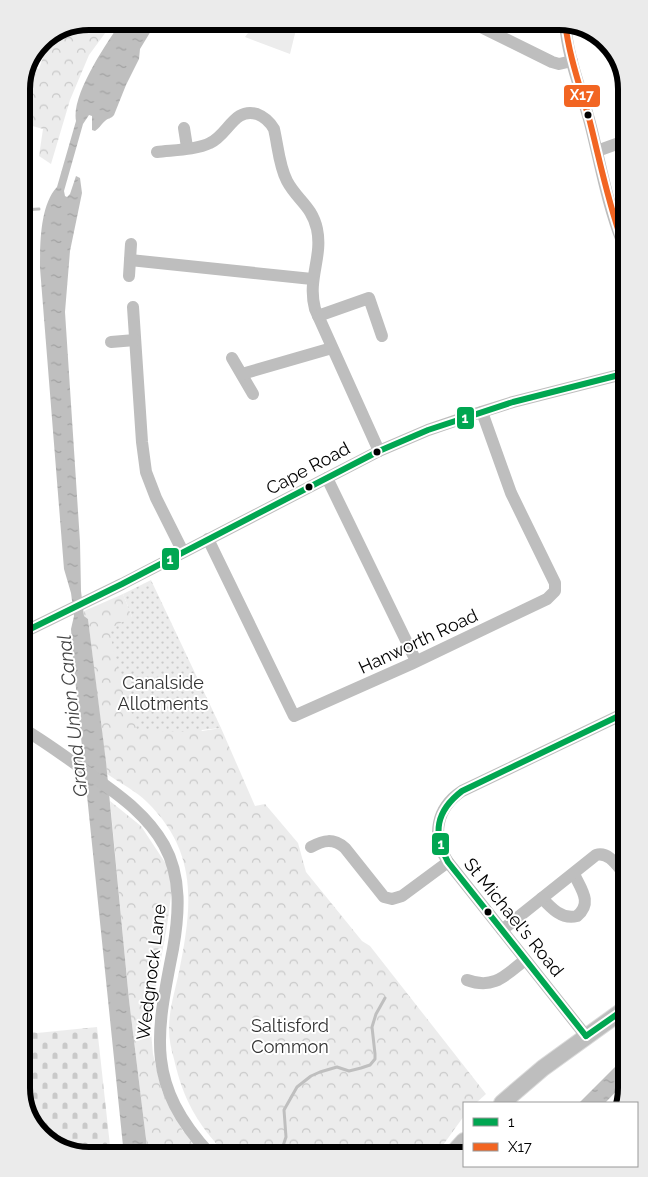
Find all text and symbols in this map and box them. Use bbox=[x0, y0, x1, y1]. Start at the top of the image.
line badge: X17 bbox=[563, 84, 601, 108]
text: X17 bbox=[569, 87, 594, 103]
unlabelled marker bbox=[583, 110, 593, 120]
line badge: 1 bbox=[456, 406, 475, 430]
text: 1 bbox=[462, 410, 469, 426]
street label: Cape Road bbox=[263, 437, 353, 499]
unlabelled marker bbox=[372, 447, 382, 457]
unlabelled marker bbox=[304, 482, 314, 492]
line badge: 1 bbox=[161, 547, 180, 571]
text: 1 bbox=[167, 551, 174, 567]
street label: Hanworth Road bbox=[355, 604, 481, 678]
water label: Grand Union Canal bbox=[53, 634, 91, 798]
park label: Canalside Allotments bbox=[118, 672, 209, 714]
line badge: 1 bbox=[431, 832, 450, 856]
text: 1 bbox=[438, 836, 445, 852]
street label: St Michael's Road bbox=[460, 854, 568, 980]
street label: Wedgnock Lane bbox=[132, 902, 170, 1041]
unlabelled marker bbox=[483, 907, 493, 917]
park label: Saltisford Common bbox=[251, 1015, 329, 1057]
legend bbox=[463, 1102, 638, 1167]
text: 1 bbox=[508, 1113, 515, 1131]
text: X17 bbox=[508, 1138, 532, 1156]

